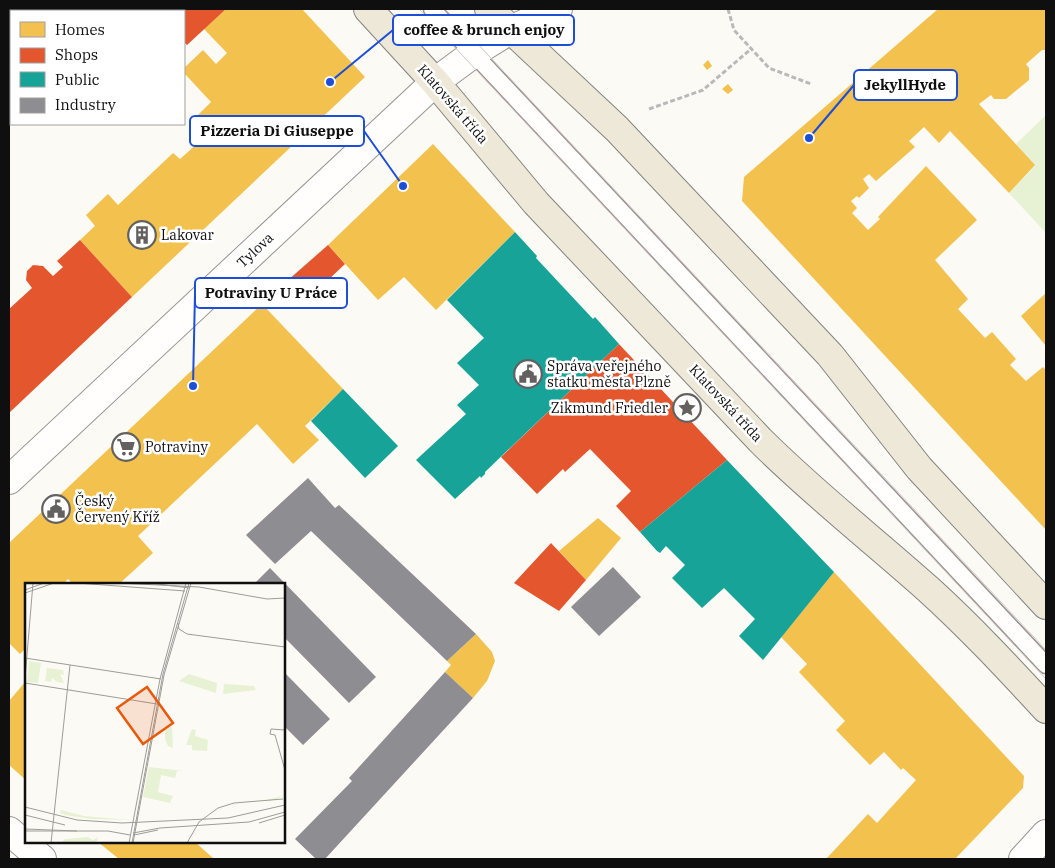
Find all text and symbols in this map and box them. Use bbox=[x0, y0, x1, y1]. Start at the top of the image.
legend bbox=[10, 10, 185, 125]
callout: coffee & brunch enjoy bbox=[393, 15, 574, 45]
text: Homes bbox=[55, 20, 105, 39]
text: coffee & brunch enjoy bbox=[403, 20, 565, 39]
text: Shops bbox=[55, 45, 98, 64]
street label: Klatovská třída bbox=[414, 61, 493, 148]
text: Public bbox=[55, 70, 100, 89]
callout: JekyllHyde bbox=[854, 70, 957, 100]
text: JekyllHyde bbox=[864, 75, 946, 94]
text: Industry bbox=[55, 95, 116, 114]
callout: Pizzeria Di Giuseppe bbox=[190, 116, 364, 146]
text: Pizzeria Di Giuseppe bbox=[200, 121, 354, 140]
building icon: Lakovar bbox=[127, 220, 157, 250]
place label: Lakovar bbox=[161, 226, 215, 244]
street label: Tylova bbox=[233, 228, 277, 271]
callout: Potraviny U Práce bbox=[195, 278, 347, 308]
text: Potraviny U Práce bbox=[205, 283, 337, 302]
place label: Správa veřejného statku města Plzně bbox=[547, 357, 671, 391]
public building icon: Správa veřejného statku města Plzně bbox=[513, 359, 543, 389]
street label: Klatovská třída bbox=[686, 361, 767, 446]
place icon: Zikmund Friedler bbox=[672, 393, 702, 423]
place label: Zikmund Friedler bbox=[551, 399, 669, 417]
supermarket icon: Potraviny bbox=[111, 432, 141, 462]
place label: Potraviny bbox=[145, 438, 209, 456]
place label: Český Červený Kříž bbox=[75, 491, 160, 526]
public building icon: Český Červený Kříž bbox=[41, 494, 71, 524]
inset map bbox=[25, 583, 285, 843]

